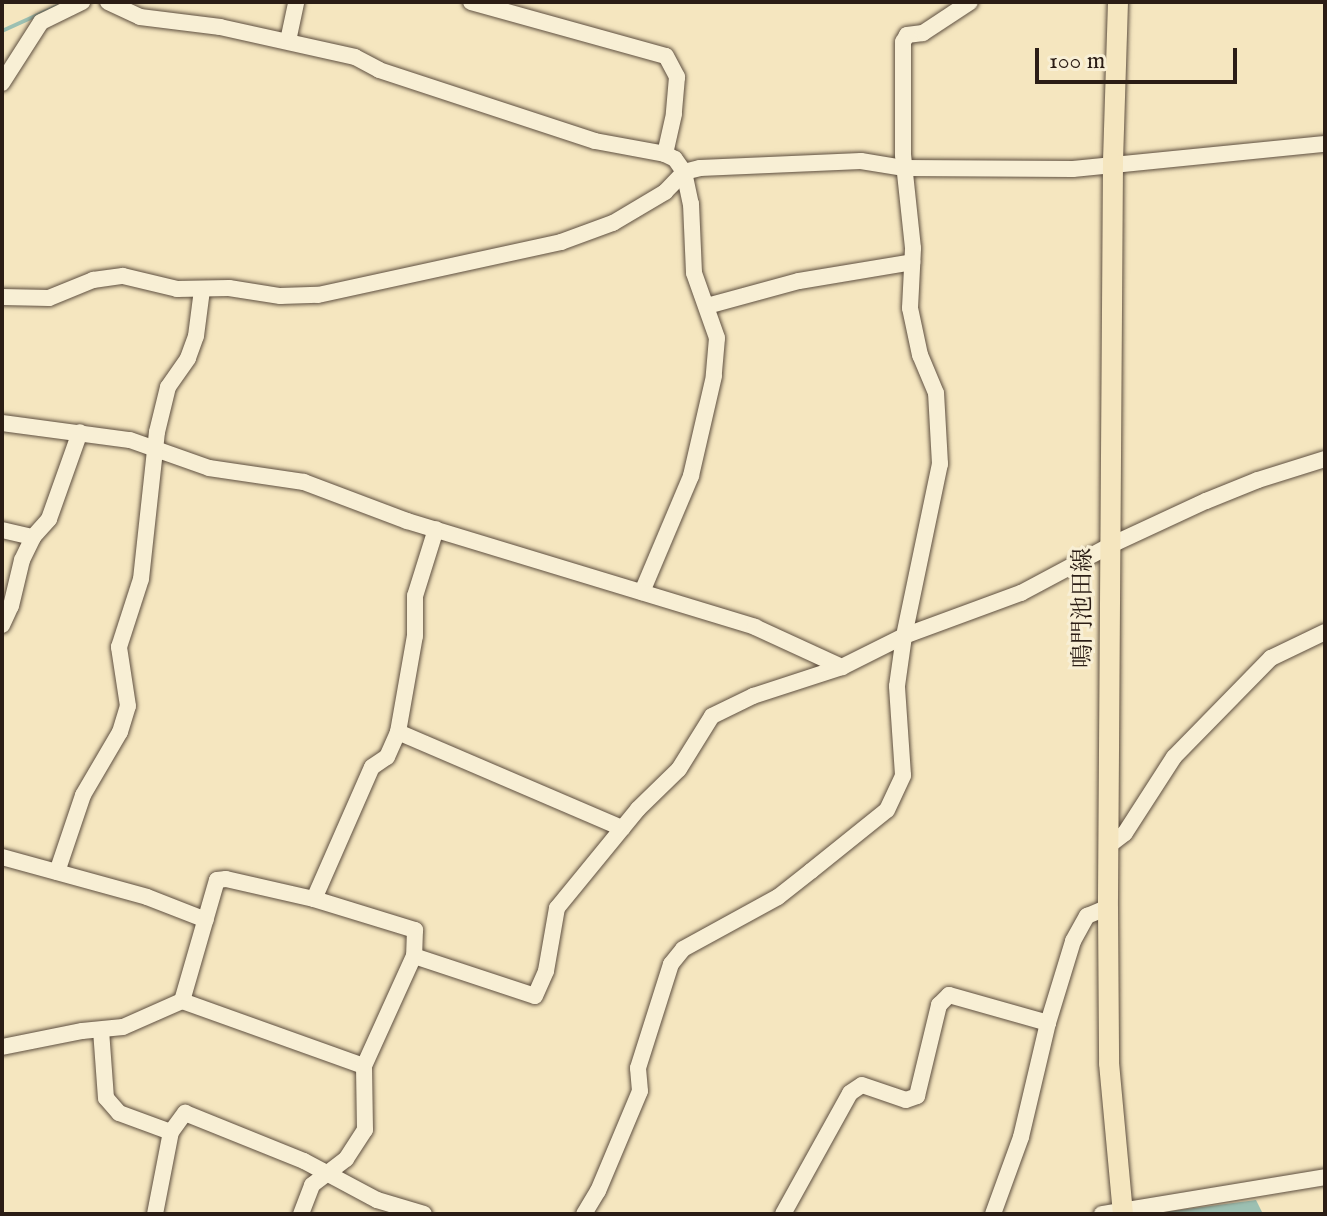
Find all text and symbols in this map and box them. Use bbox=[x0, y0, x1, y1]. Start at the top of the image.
scale bar bbox=[1039, 32, 1241, 82]
text: 100 m bbox=[1049, 46, 1105, 77]
street label: 鳴門池田線 bbox=[1070, 548, 1098, 668]

